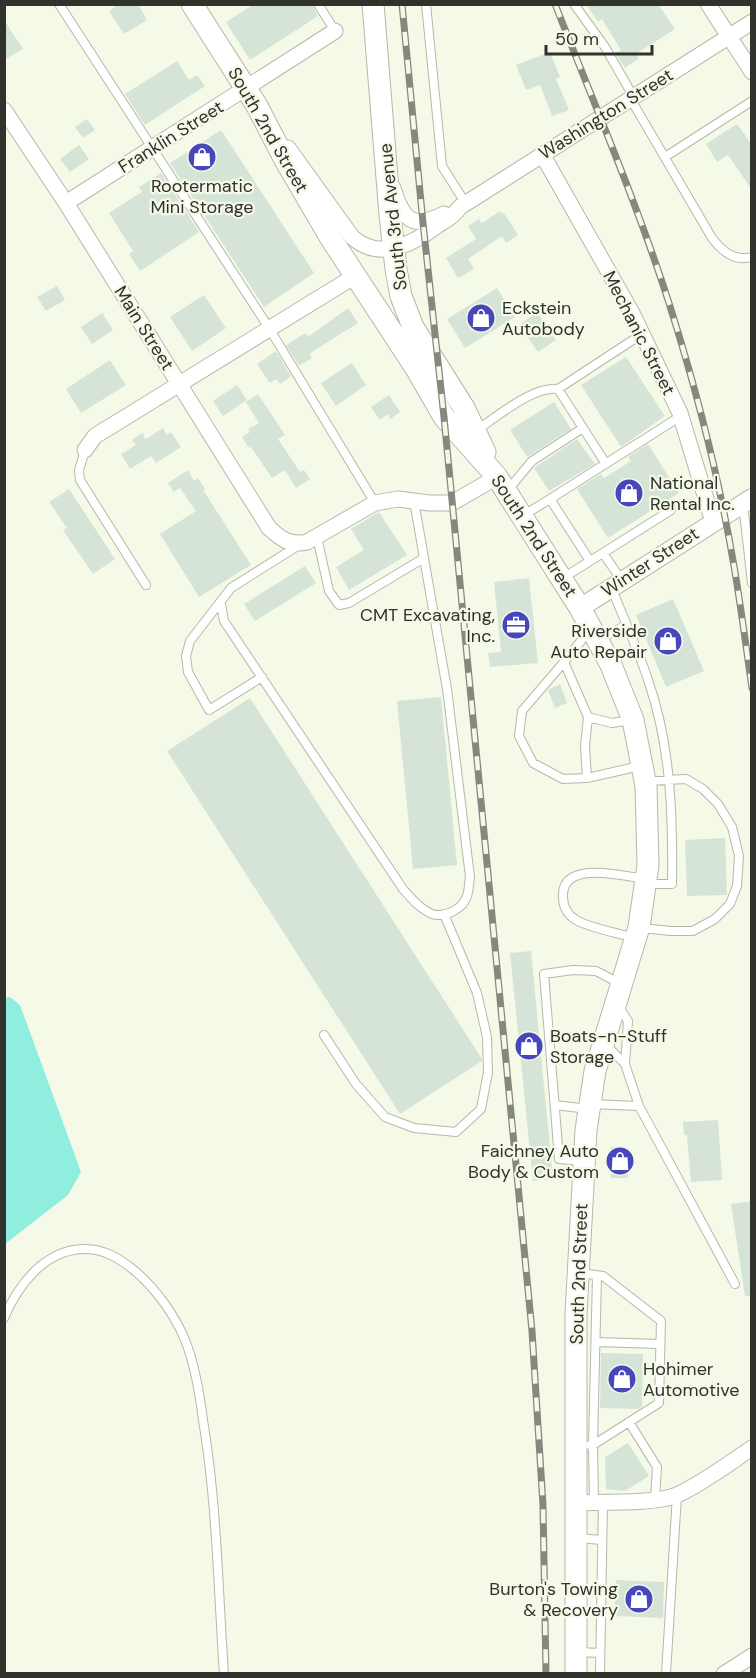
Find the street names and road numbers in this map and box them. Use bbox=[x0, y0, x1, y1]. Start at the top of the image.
street label: South 2nd Street bbox=[222, 63, 314, 197]
street label: Washington Street bbox=[534, 63, 678, 165]
street label: Franklin Street bbox=[114, 95, 228, 179]
street label: South 3rd Avenue bbox=[373, 142, 413, 292]
street label: Mechanic Street bbox=[597, 267, 681, 399]
street label: Main Street bbox=[109, 281, 179, 375]
street label: South 2nd Street bbox=[485, 470, 583, 602]
street label: Winter Street bbox=[597, 522, 703, 602]
street label: South 2nd Street bbox=[565, 1203, 593, 1345]

